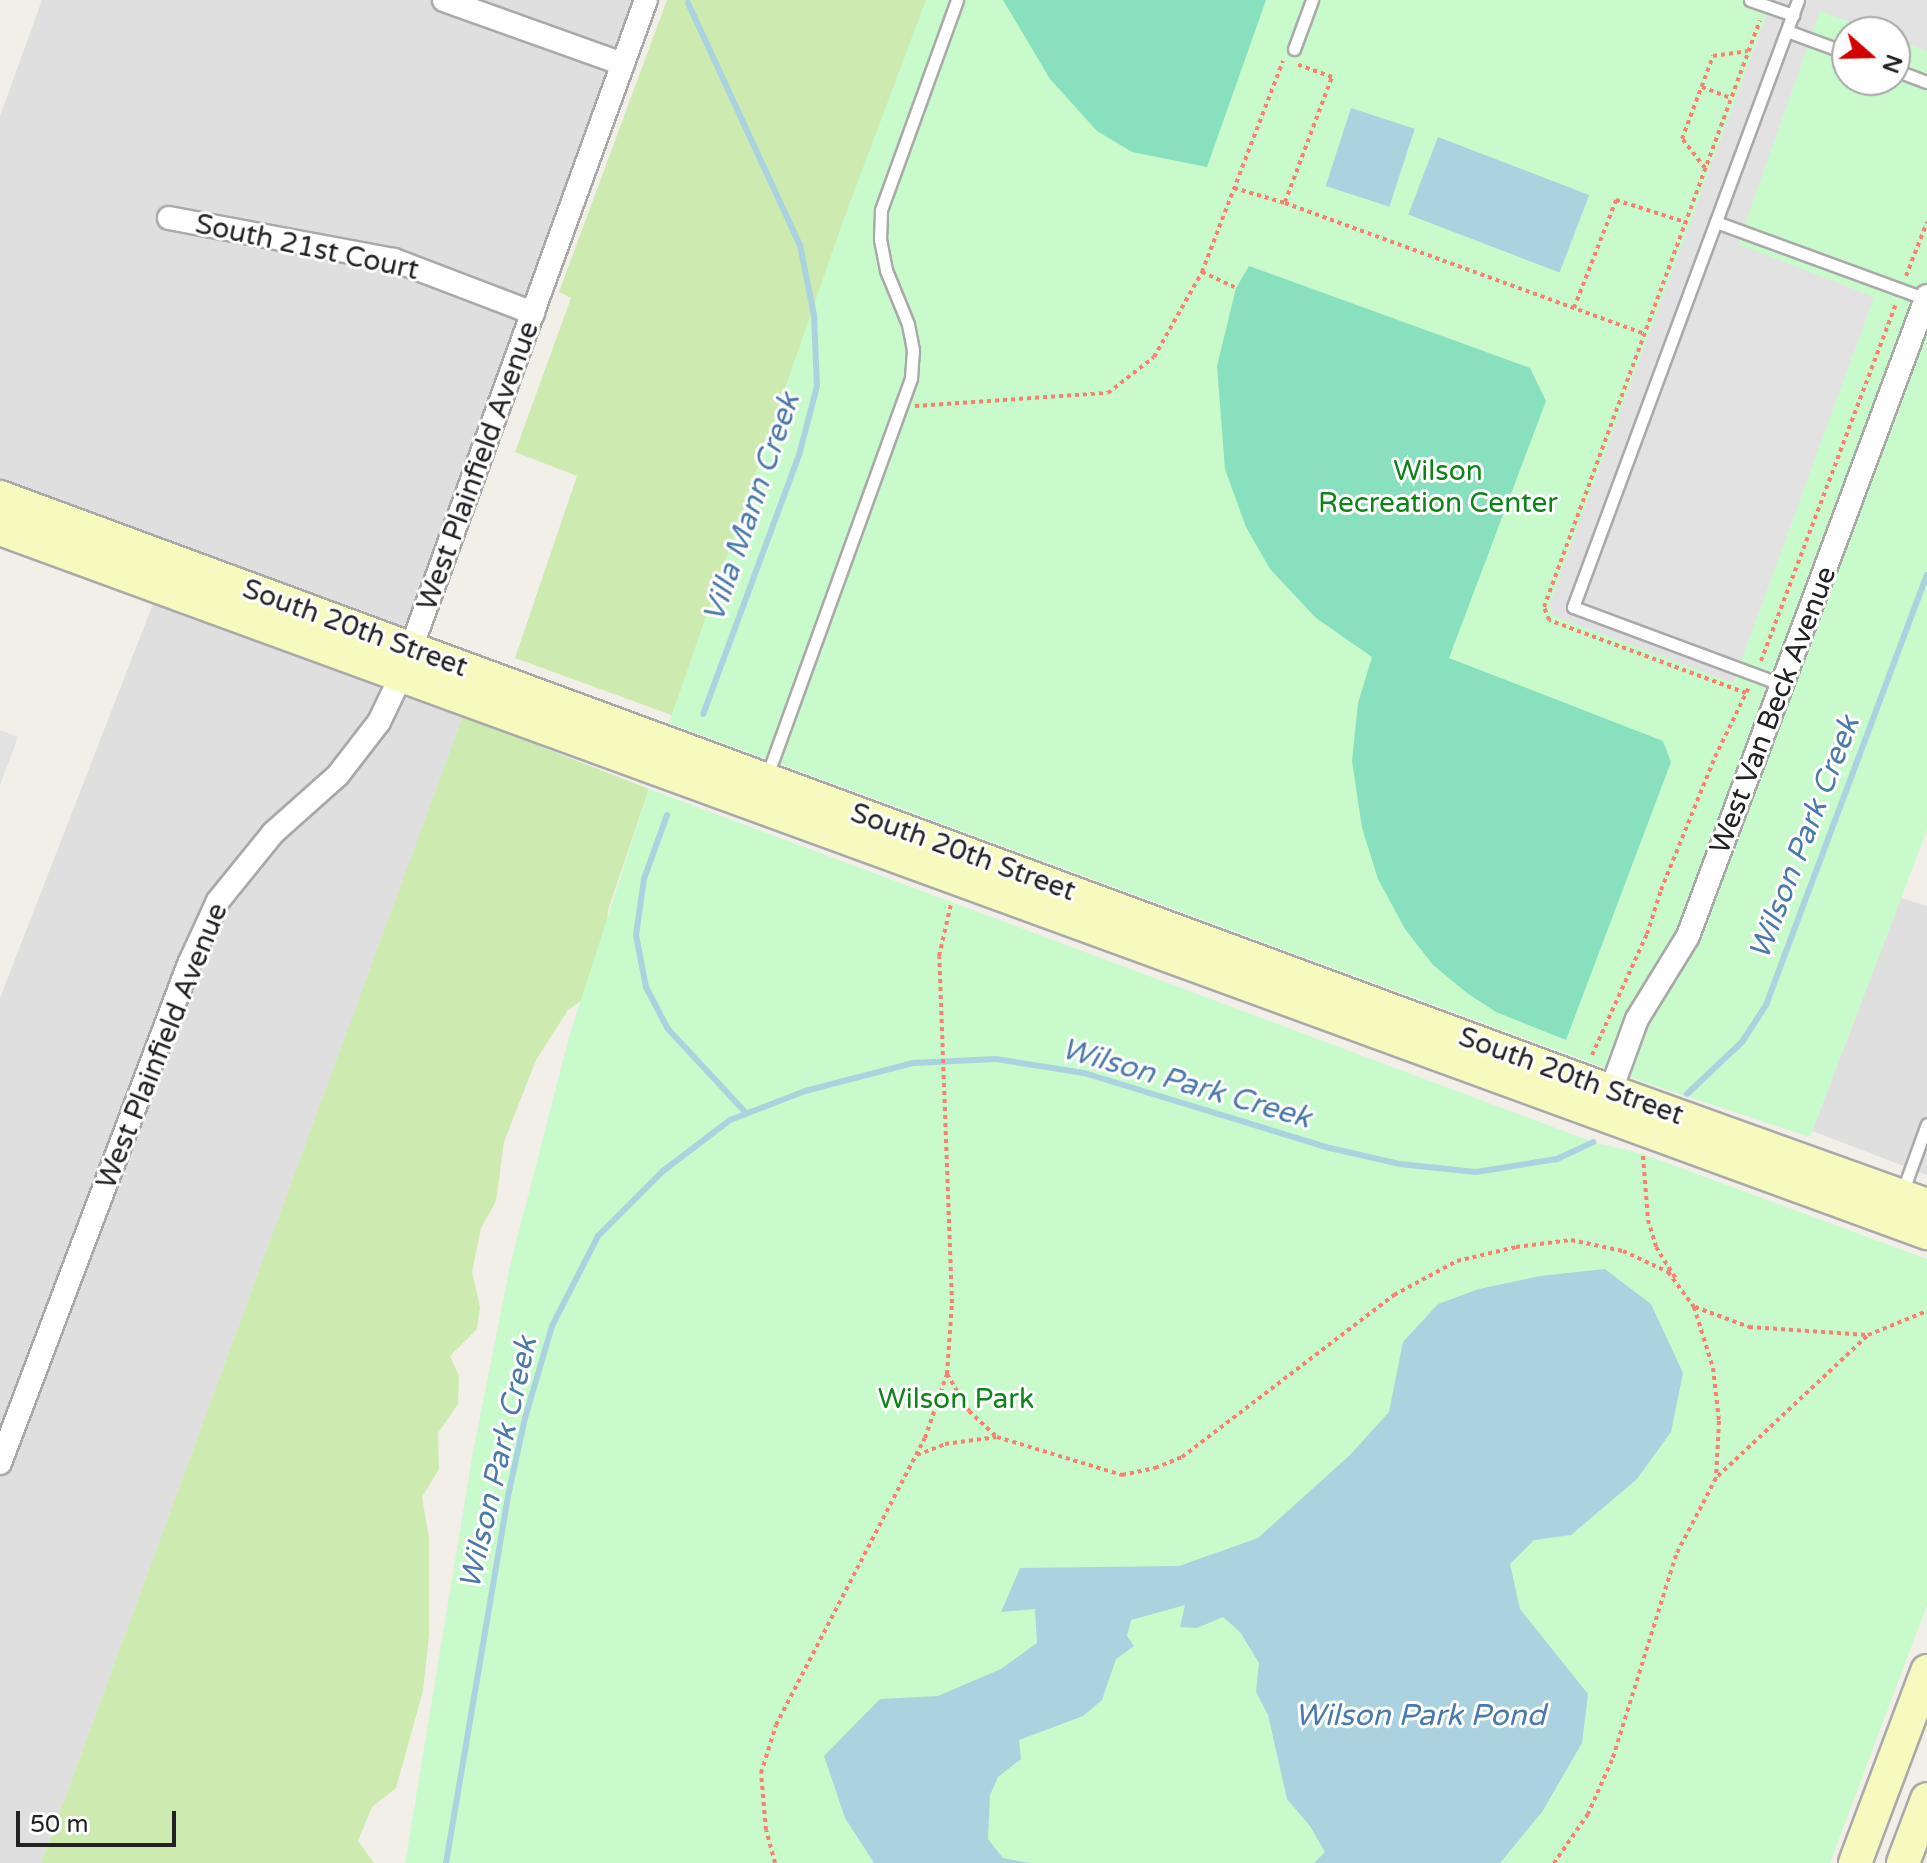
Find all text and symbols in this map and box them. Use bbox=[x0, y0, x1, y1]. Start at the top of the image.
north arrow bbox=[1831, 16, 1911, 96]
text: N bbox=[1876, 51, 1907, 76]
street label: South 21st Court bbox=[192, 207, 422, 287]
street label: West Plainfield Avenue bbox=[410, 317, 546, 615]
water label: Villa Mann Creek bbox=[696, 389, 808, 627]
park label: Wilson Recreation Center bbox=[1318, 454, 1558, 520]
street label: West Van Beck Avenue bbox=[1703, 562, 1843, 858]
street label: South 20th Street bbox=[238, 572, 472, 684]
water label: Wilson Park Creek bbox=[1742, 711, 1868, 965]
street label: South 20th Street bbox=[846, 796, 1080, 908]
street label: West Plainfield Avenue bbox=[89, 898, 235, 1194]
street label: South 20th Street bbox=[1454, 1020, 1688, 1132]
water label: Wilson Park Creek bbox=[1057, 1031, 1315, 1137]
water label: Wilson Park Creek bbox=[452, 1333, 546, 1593]
park label: Wilson Park bbox=[878, 1382, 1034, 1416]
water label: Wilson Park Pond bbox=[1295, 1698, 1545, 1734]
scale bar bbox=[20, 1795, 180, 1845]
text: 50 m bbox=[30, 1810, 88, 1839]

